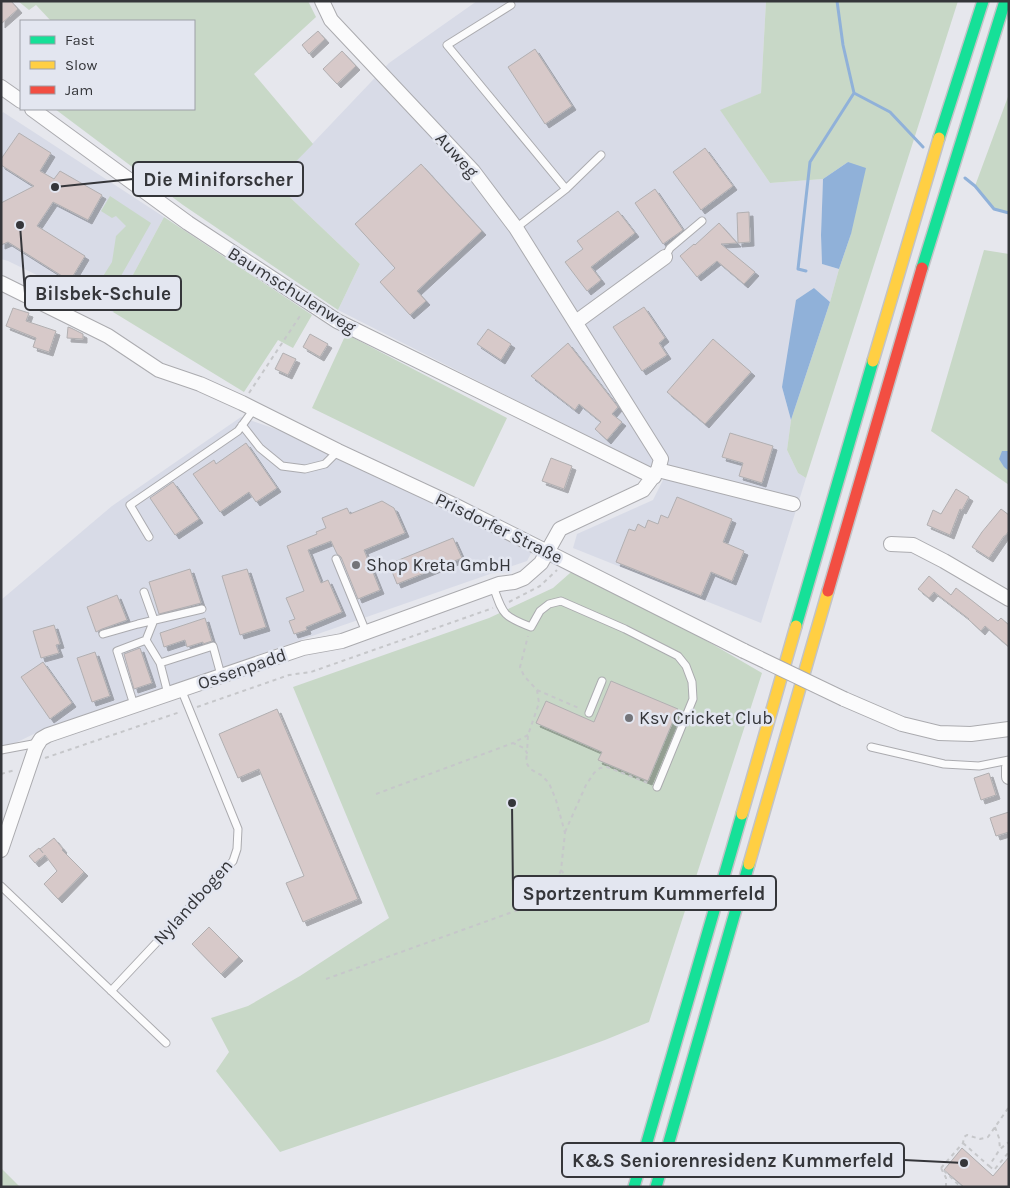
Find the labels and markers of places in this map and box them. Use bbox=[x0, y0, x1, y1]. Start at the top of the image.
callout: Die Miniforscher bbox=[133, 162, 303, 196]
callout: Bilsbek-Schule bbox=[25, 276, 181, 310]
place label: Shop Kreta GmbH bbox=[366, 554, 511, 576]
marker: Shop Kreta GmbH bbox=[350, 559, 362, 571]
place label: Ksv Cricket Club bbox=[639, 707, 773, 729]
marker: Ksv Cricket Club bbox=[623, 712, 635, 724]
callout: Sportzentrum Kummerfeld bbox=[513, 876, 776, 910]
callout: K&S Seniorenresidenz Kummerfeld bbox=[562, 1143, 904, 1177]

